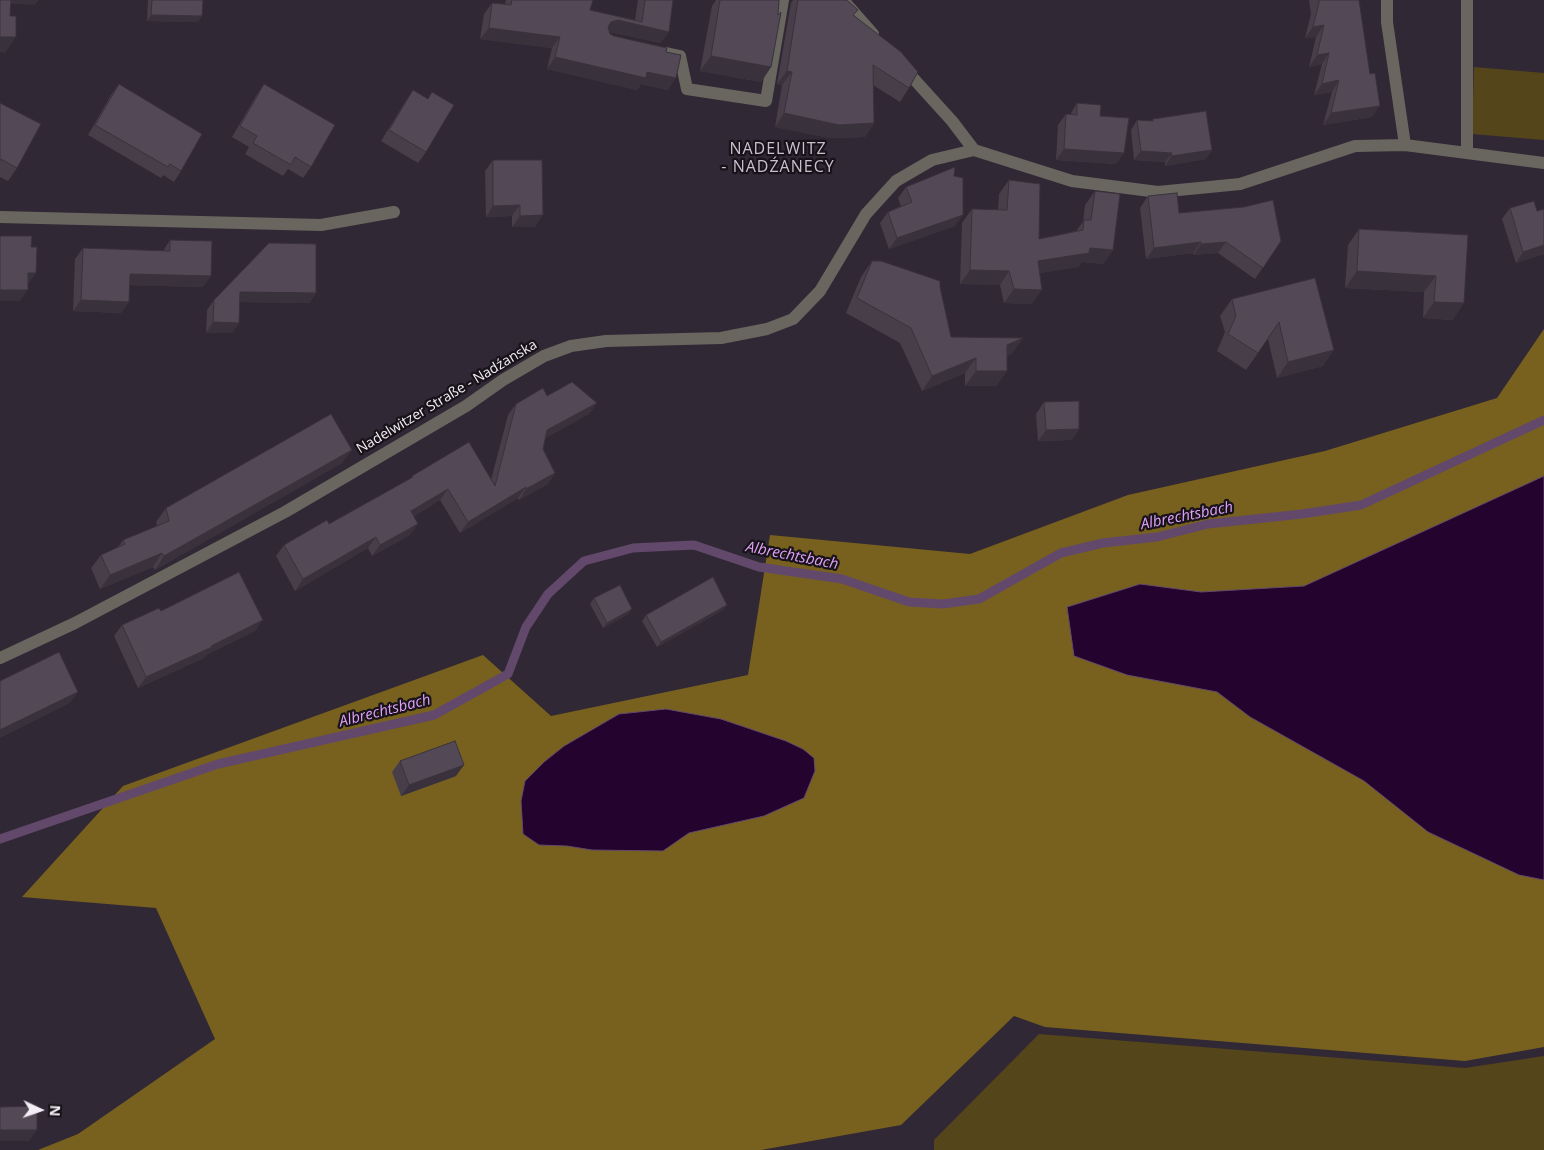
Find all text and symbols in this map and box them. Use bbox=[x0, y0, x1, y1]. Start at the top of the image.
district label: NADELWITZ - NADŹANECY bbox=[720, 139, 836, 177]
street label: Nadelwitzer Straße - Nadźanska bbox=[354, 336, 540, 458]
water label: Albrechtsbach bbox=[1139, 498, 1235, 534]
water label: Albrechtsbach bbox=[744, 538, 840, 574]
water label: Albrechtsbach bbox=[337, 691, 433, 731]
north arrow bbox=[15, 1085, 65, 1135]
text: N bbox=[46, 1105, 65, 1117]

